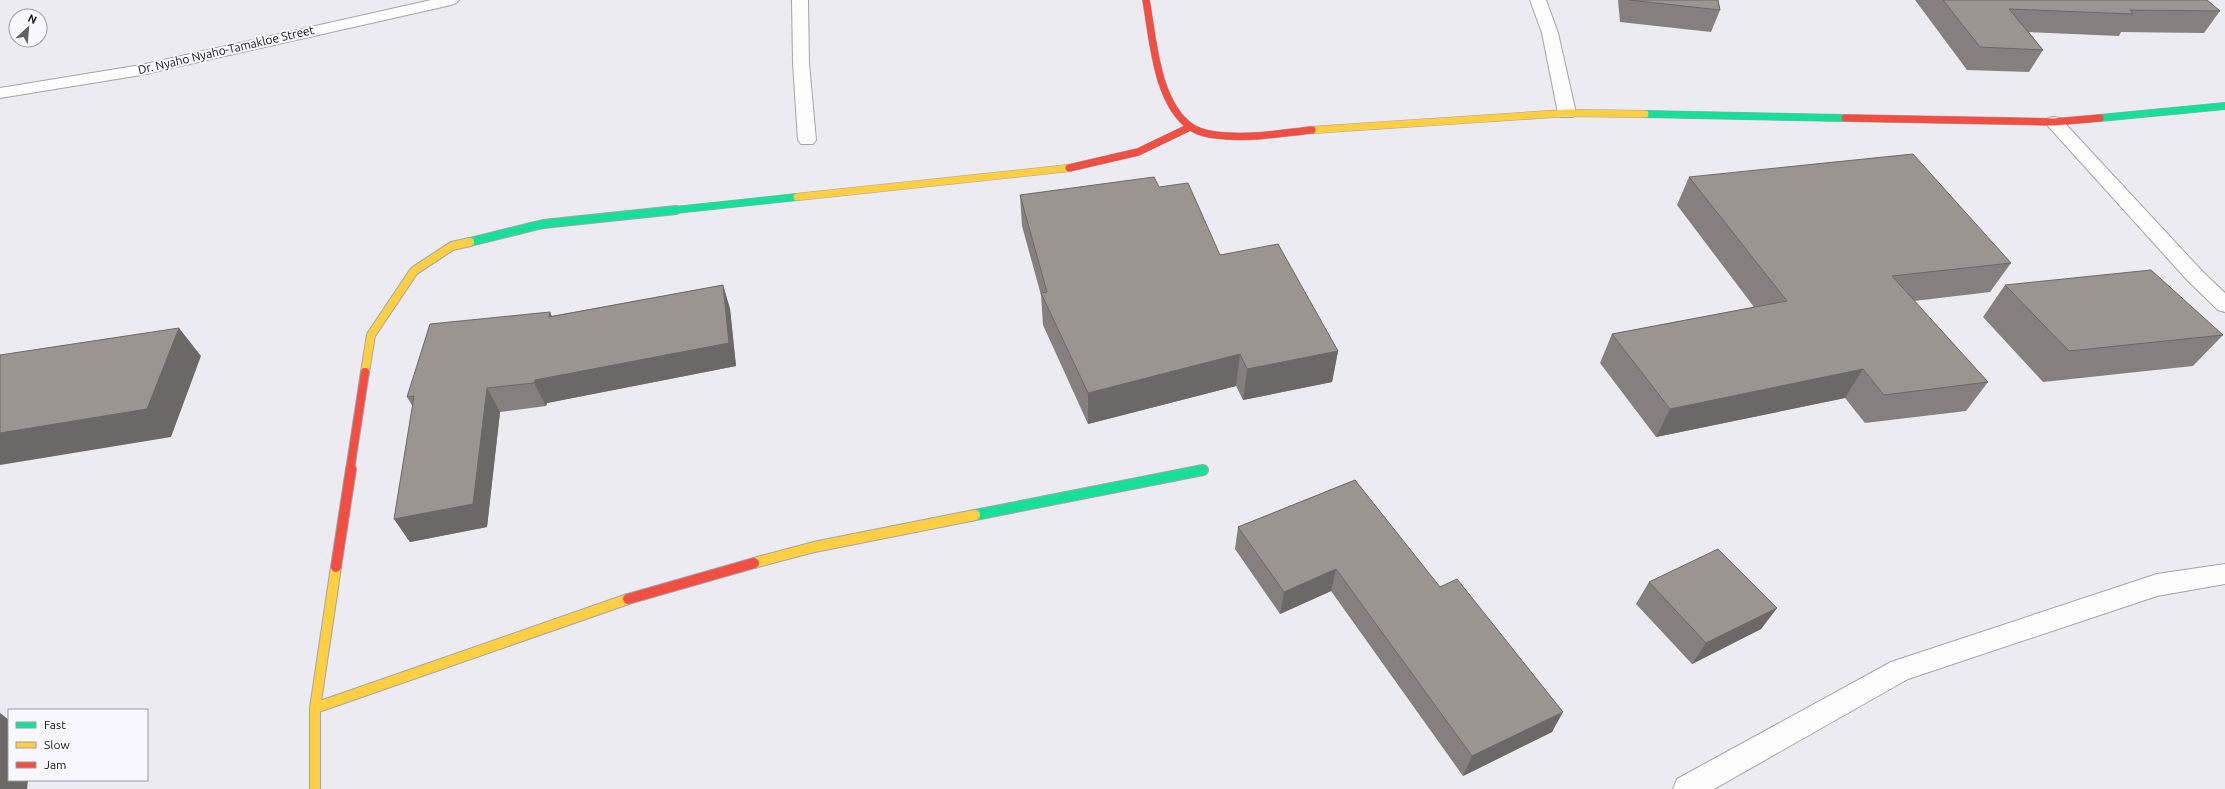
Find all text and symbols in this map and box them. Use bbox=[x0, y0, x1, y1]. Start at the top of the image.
north arrow bbox=[8, 8, 48, 48]
text: N bbox=[26, 12, 39, 26]
street label: Dr. Nyaho Nyaho-Tamakloe Street bbox=[136, 23, 316, 76]
legend bbox=[8, 709, 148, 781]
text: Fast bbox=[44, 718, 66, 731]
text: Slow bbox=[44, 738, 70, 751]
text: Jam bbox=[44, 758, 66, 771]

